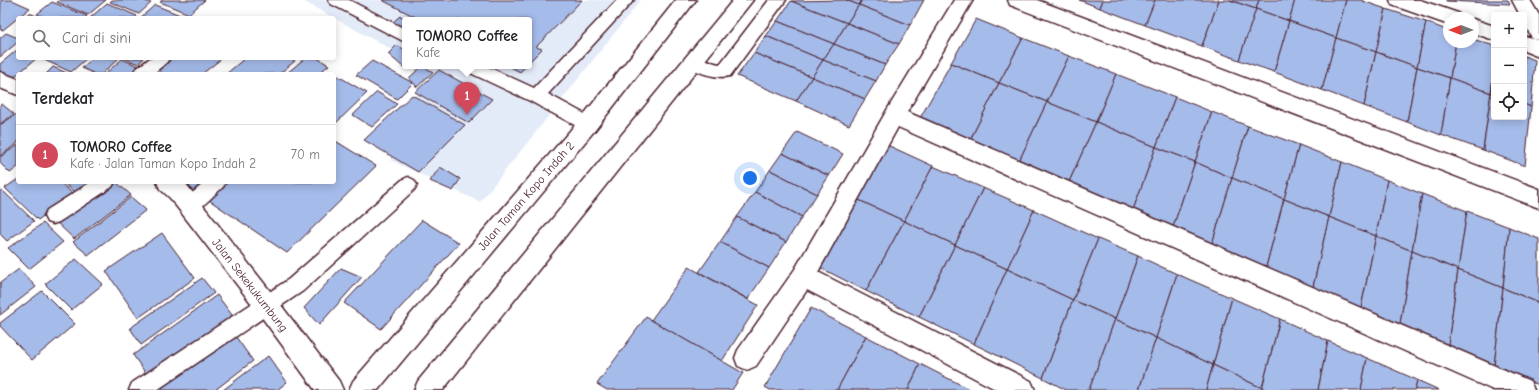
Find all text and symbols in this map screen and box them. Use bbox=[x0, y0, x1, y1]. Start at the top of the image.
north arrow bbox=[1443, 12, 1479, 48]
map controls bbox=[1491, 12, 1527, 120]
button: + bbox=[1491, 12, 1527, 48]
search box bbox=[16, 16, 336, 60]
popup bbox=[402, 17, 532, 69]
icon: search bbox=[30, 27, 52, 49]
text: TOMORO Coffee bbox=[416, 27, 518, 45]
text: Cari di sini bbox=[62, 29, 131, 47]
text: Kafe bbox=[416, 45, 440, 60]
button: − bbox=[1491, 48, 1527, 84]
pin: 1 bbox=[454, 82, 480, 115]
button: locate bbox=[1491, 84, 1527, 120]
text: Terdekat bbox=[32, 89, 94, 108]
text: TOMORO Coffee bbox=[70, 138, 172, 156]
street label: Jalan Taman Kopo Indah 2 bbox=[475, 139, 577, 253]
text: 1 bbox=[42, 147, 48, 162]
text: 70 m bbox=[291, 147, 320, 162]
text: Kafe · Jalan Taman Kopo Indah 2 bbox=[70, 156, 256, 171]
your location bbox=[740, 168, 760, 188]
street label: Jalan Sekekukumbung bbox=[209, 235, 291, 335]

